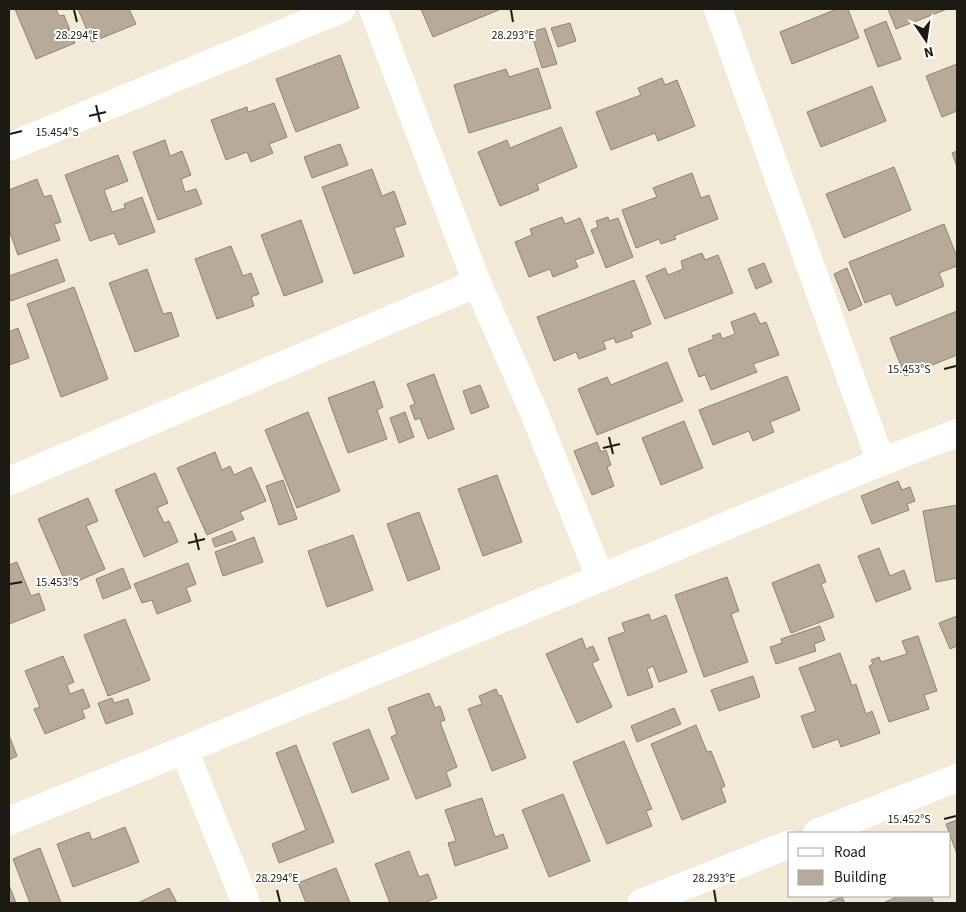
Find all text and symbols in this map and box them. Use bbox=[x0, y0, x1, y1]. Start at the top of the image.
north arrow bbox=[901, 15, 951, 65]
text: 28.294°E bbox=[55, 27, 99, 44]
text: 28.293°E bbox=[491, 27, 535, 44]
text: N bbox=[922, 41, 935, 62]
text: 15.454°S bbox=[35, 124, 79, 141]
text: 15.453°S bbox=[887, 361, 931, 378]
text: 15.453°S bbox=[35, 574, 79, 591]
text: 15.452°S bbox=[887, 811, 931, 828]
legend bbox=[788, 832, 951, 897]
text: Road bbox=[834, 842, 866, 863]
text: Building bbox=[834, 867, 887, 888]
text: 28.294°E bbox=[255, 870, 299, 887]
text: 28.293°E bbox=[692, 870, 736, 887]

